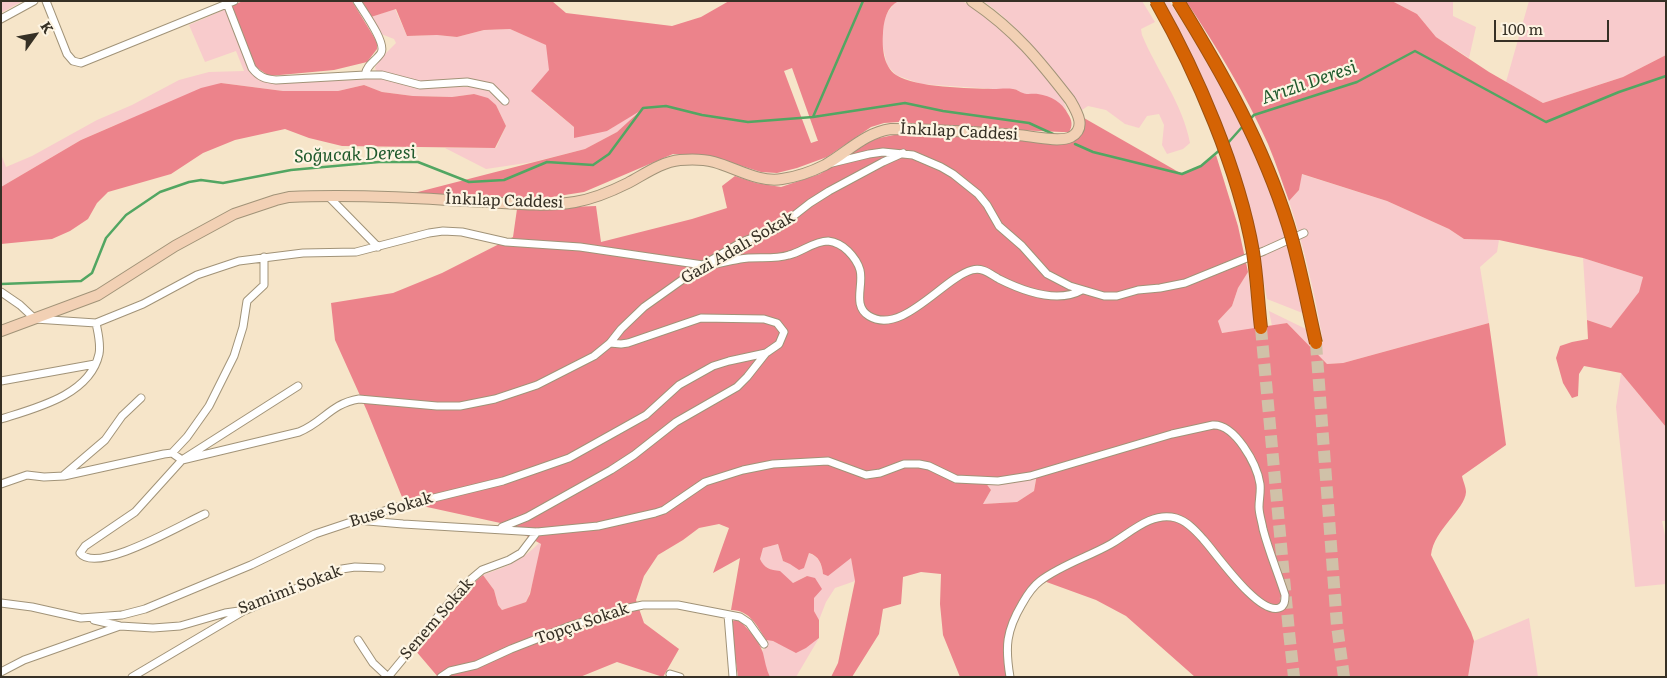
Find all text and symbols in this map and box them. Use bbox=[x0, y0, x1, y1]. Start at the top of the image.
north arrow bbox=[10, 10, 60, 60]
scale bar bbox=[1497, 10, 1612, 42]
text: K bbox=[36, 17, 59, 37]
text: 100 m bbox=[1502, 17, 1543, 40]
water label: Arızlı Deresi bbox=[1258, 57, 1360, 109]
street label: İnkılap Caddesi bbox=[899, 119, 1019, 145]
water label: Soğucak Deresi bbox=[294, 142, 416, 168]
street label: İnkılap Caddesi bbox=[444, 189, 564, 213]
street label: Gazi Adalı Sokak bbox=[678, 208, 798, 288]
street label: Buse Sokak bbox=[347, 488, 435, 532]
street label: Samimi Sokak bbox=[235, 561, 345, 619]
street label: Senem Sokak bbox=[396, 574, 478, 664]
street label: Topçu Sokak bbox=[533, 599, 631, 649]

